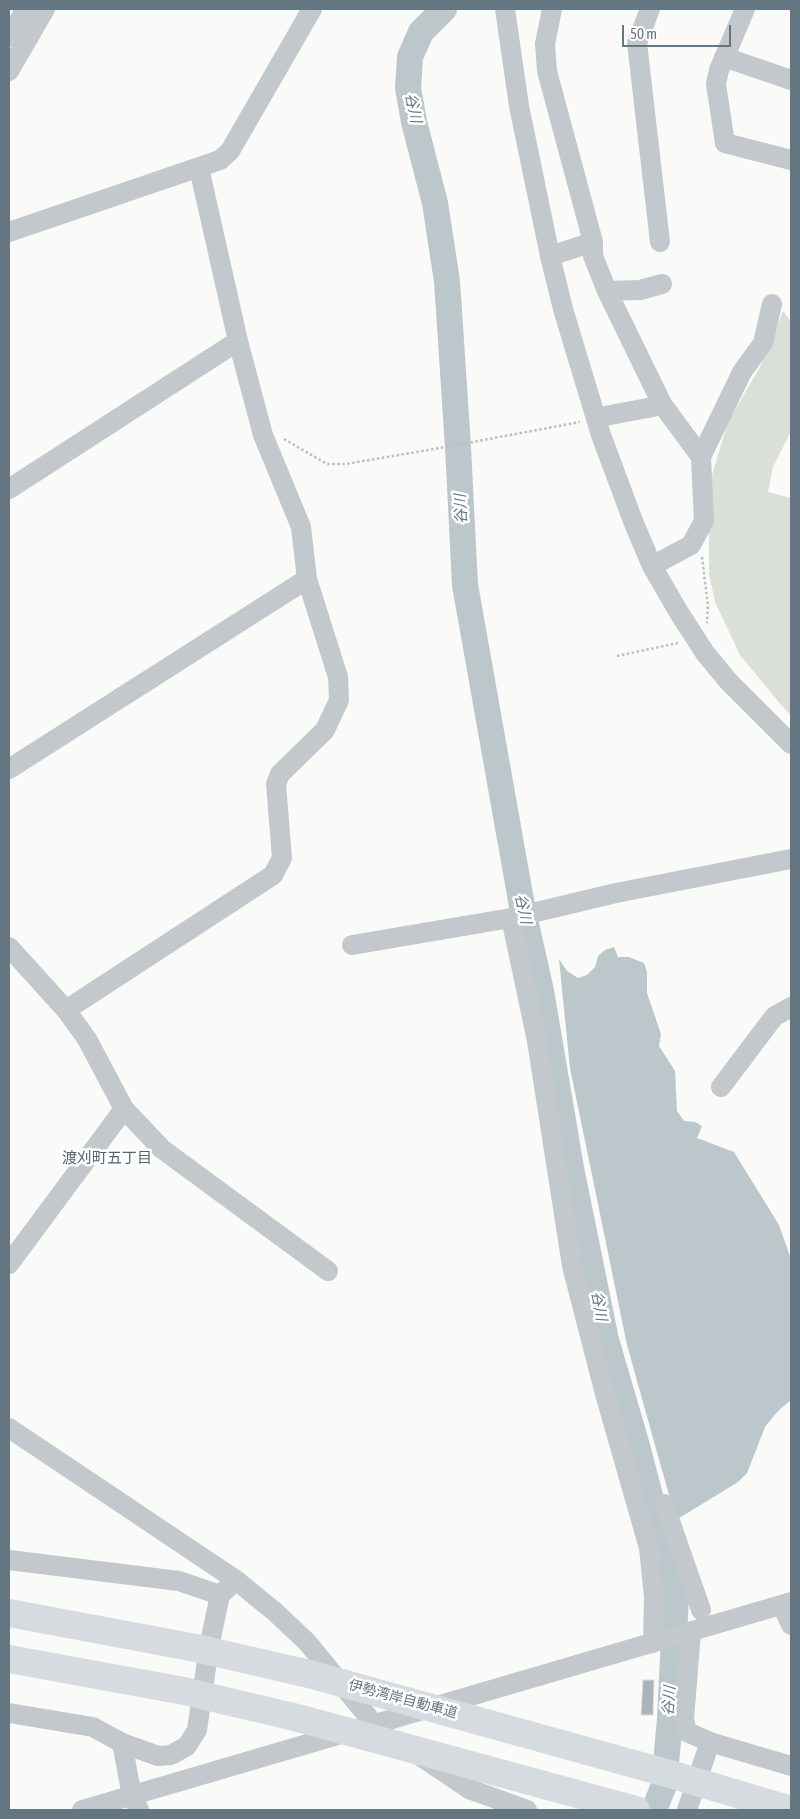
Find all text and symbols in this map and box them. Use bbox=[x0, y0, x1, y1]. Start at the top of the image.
scale bar bbox=[625, 15, 734, 47]
text: 50 m bbox=[630, 25, 657, 42]
water label: 谷川 bbox=[401, 91, 425, 125]
water label: 谷川 bbox=[451, 494, 471, 524]
water label: 谷川 bbox=[511, 892, 535, 926]
district label: 渡刈町五丁目 bbox=[62, 1149, 152, 1167]
water label: 谷川 bbox=[588, 1290, 610, 1322]
street label: 伊勢湾岸自動車道 bbox=[347, 1676, 459, 1722]
water label: 谷川 bbox=[659, 1685, 679, 1717]

